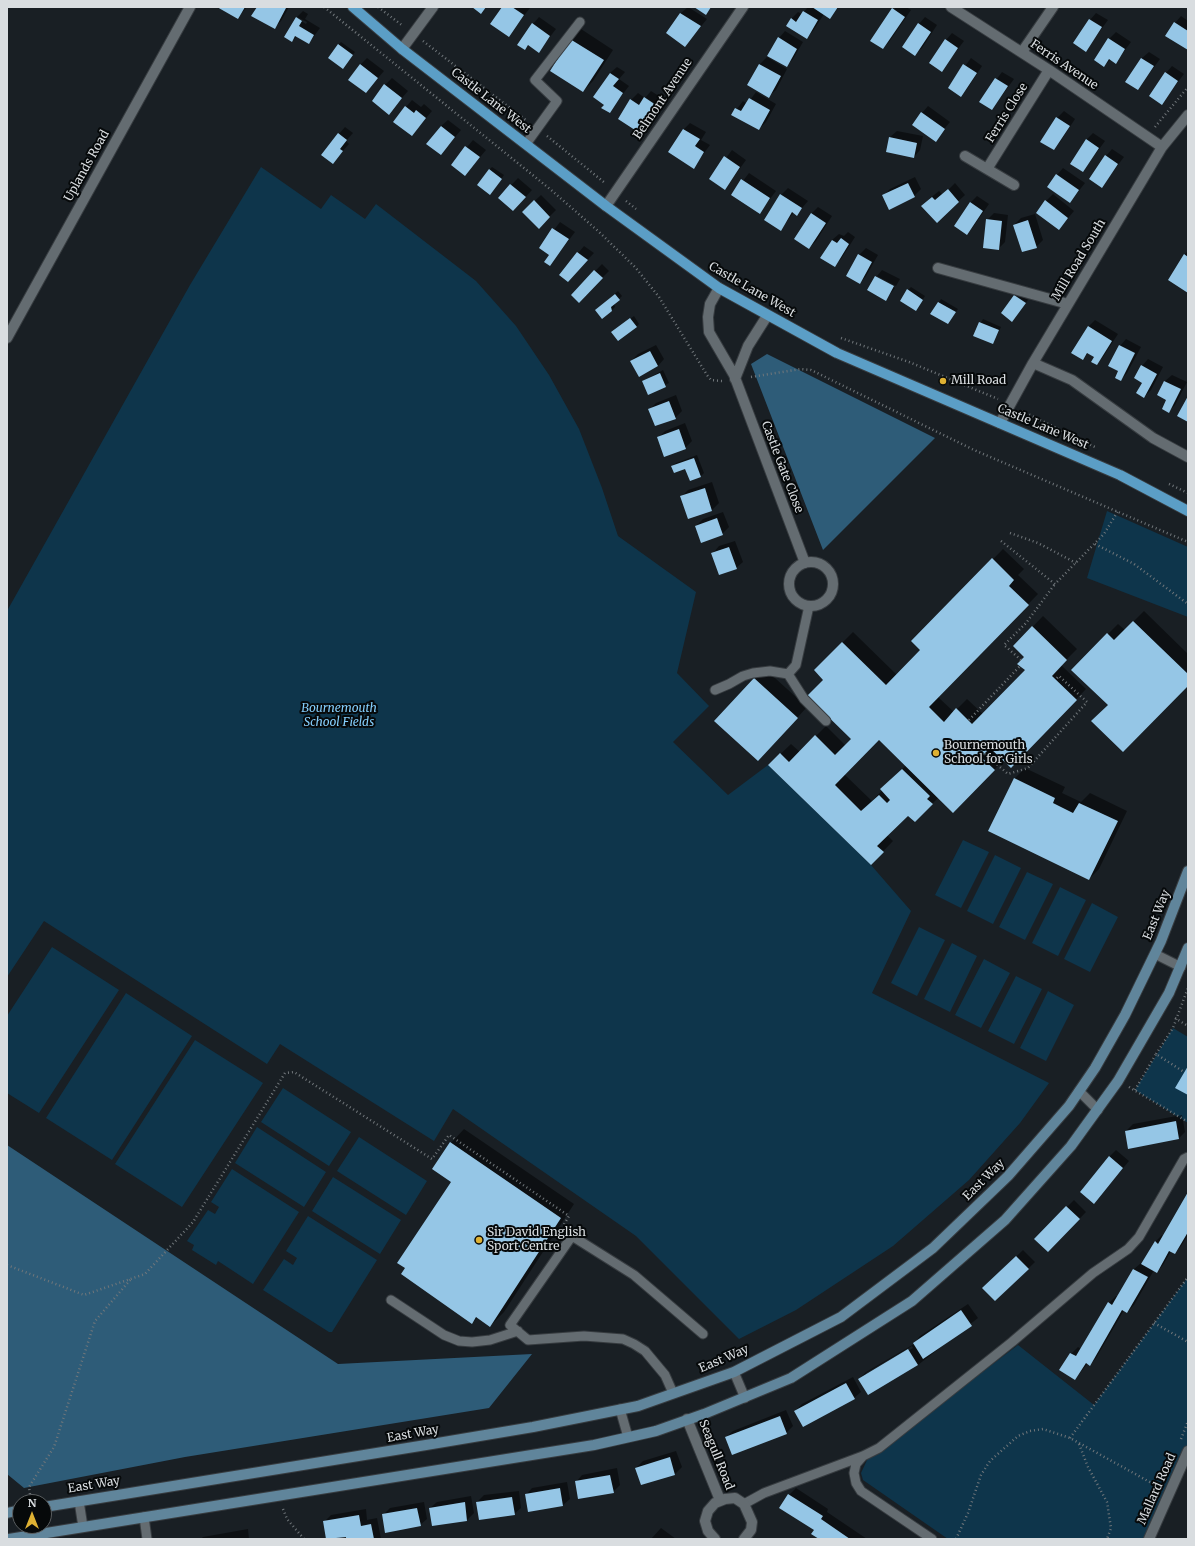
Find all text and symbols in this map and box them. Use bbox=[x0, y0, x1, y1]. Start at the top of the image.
street label: Ferris Avenue bbox=[1027, 37, 1101, 93]
street label: Belmont Avenue bbox=[631, 56, 695, 142]
street label: Castle Lane West bbox=[448, 65, 534, 137]
street label: Ferris Close bbox=[983, 81, 1031, 145]
street label: Uplands Road bbox=[62, 128, 112, 204]
street label: Mill Road South bbox=[1049, 217, 1109, 303]
street label: Castle Lane West bbox=[706, 259, 798, 321]
place label: Mill Road bbox=[951, 374, 1006, 388]
marker: Mill Road bbox=[938, 376, 948, 386]
street label: Castle Lane West bbox=[995, 401, 1091, 453]
street label: Castle Gate Close bbox=[758, 419, 806, 515]
park label: Bournemouth School Fields bbox=[301, 702, 377, 730]
place label: Bournemouth School for Girls bbox=[944, 739, 1033, 767]
marker: Bournemouth School for Girls bbox=[931, 748, 941, 758]
street label: East Way bbox=[1140, 888, 1174, 942]
street label: East Way bbox=[960, 1156, 1008, 1204]
place label: Sir David English Sport Centre bbox=[487, 1226, 586, 1254]
marker: Sir David English Sport Centre bbox=[474, 1235, 484, 1245]
street label: East Way bbox=[697, 1342, 751, 1376]
street label: Seagull Road bbox=[695, 1418, 737, 1492]
street label: East Way bbox=[386, 1422, 440, 1446]
street label: Mallard Road bbox=[1135, 1451, 1179, 1527]
street label: East Way bbox=[67, 1474, 121, 1496]
north arrow bbox=[12, 1494, 52, 1534]
text: N bbox=[28, 1496, 36, 1510]

